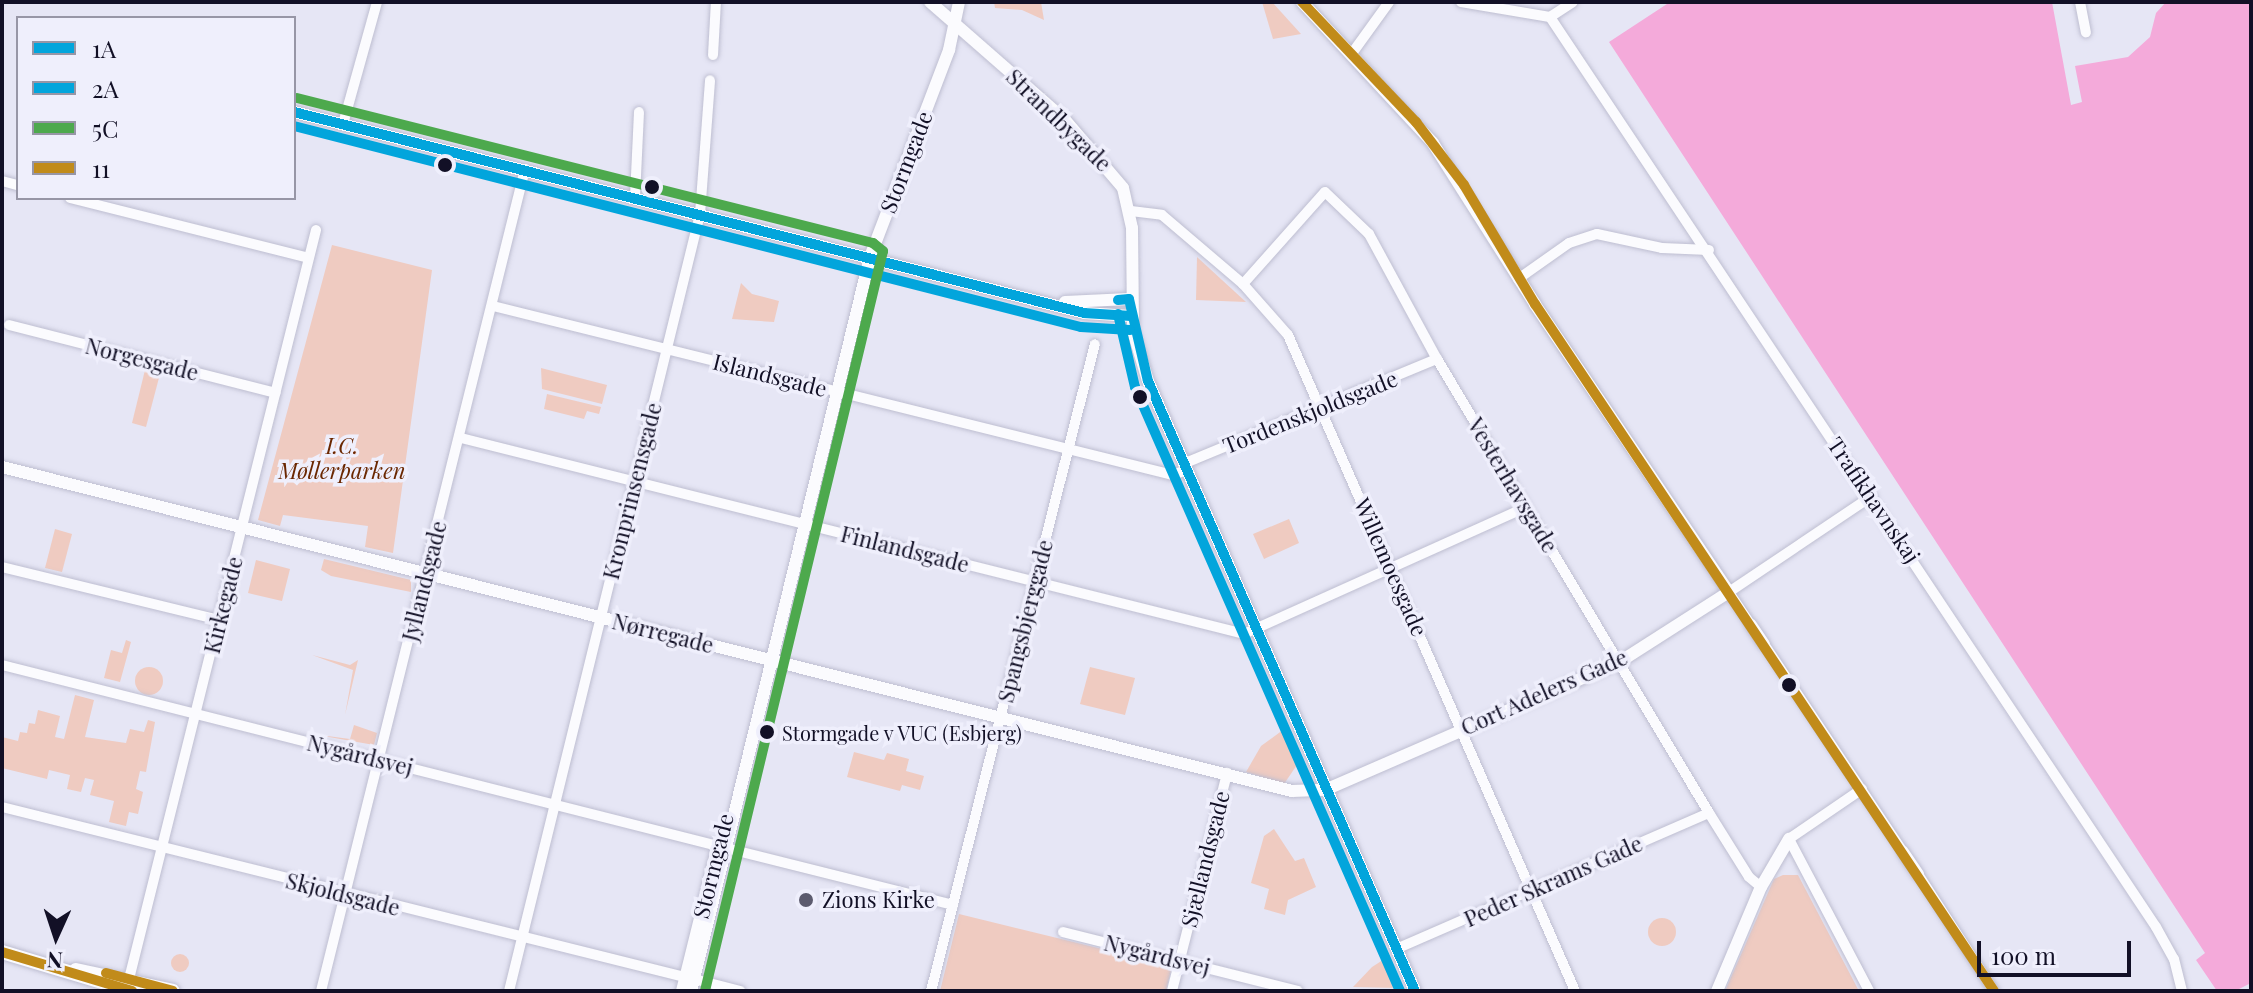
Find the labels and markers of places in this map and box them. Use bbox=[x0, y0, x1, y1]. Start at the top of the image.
unlabelled marker bbox=[437, 157, 453, 173]
unlabelled marker bbox=[644, 179, 660, 195]
unlabelled marker bbox=[1132, 389, 1148, 405]
unlabelled marker bbox=[1781, 677, 1797, 693]
place label: Stormgade v VUC (Esbjerg) bbox=[782, 720, 1024, 744]
marker: Stormgade v VUC (Esbjerg) bbox=[759, 724, 775, 740]
place label: Zions Kirke bbox=[822, 887, 935, 913]
marker: Zions Kirke bbox=[797, 891, 815, 909]

